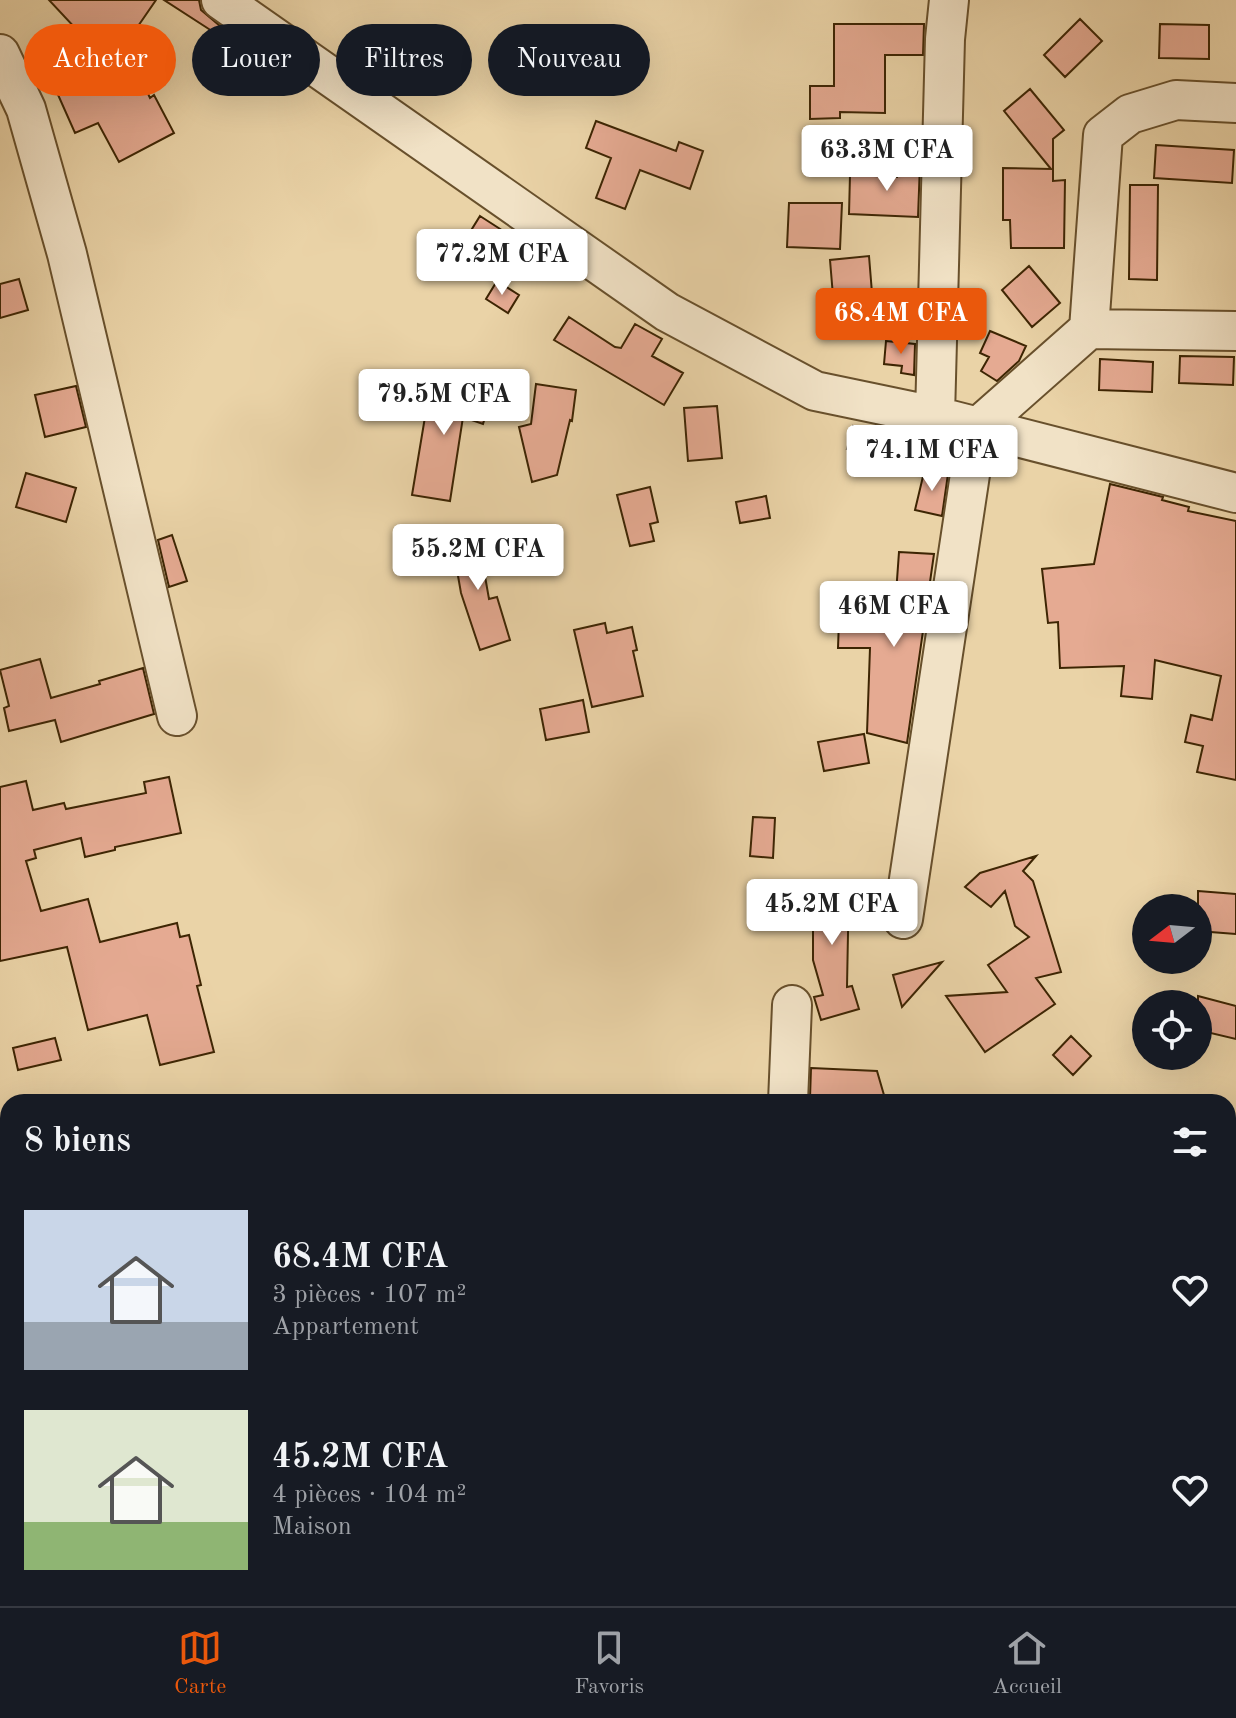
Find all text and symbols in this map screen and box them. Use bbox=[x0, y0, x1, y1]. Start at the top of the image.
chip: Acheter bbox=[24, 24, 176, 96]
chip: Louer bbox=[192, 24, 320, 96]
chip: Filtres bbox=[336, 24, 472, 96]
chip: Nouveau bbox=[488, 24, 650, 96]
pin: 63.3M CFA bbox=[795, 125, 979, 193]
text: 63.3M CFA bbox=[820, 138, 954, 164]
pin: 77.2M CFA bbox=[410, 229, 594, 297]
text: 77.2M CFA bbox=[435, 242, 569, 268]
pin: 68.4M CFA bbox=[809, 288, 993, 356]
text: 68.4M CFA bbox=[834, 301, 968, 327]
pin: 79.5M CFA bbox=[352, 369, 536, 437]
text: 79.5M CFA bbox=[377, 382, 511, 408]
pin: 74.1M CFA bbox=[840, 425, 1024, 493]
text: 74.1M CFA bbox=[865, 438, 999, 464]
pin: 55.2M CFA bbox=[386, 524, 570, 592]
text: 55.2M CFA bbox=[411, 537, 545, 563]
pin: 46M CFA bbox=[820, 581, 968, 649]
text: 46M CFA bbox=[838, 594, 950, 620]
pin: 45.2M CFA bbox=[740, 879, 924, 947]
text: 45.2M CFA bbox=[765, 892, 899, 918]
north arrow bbox=[1132, 894, 1212, 974]
map controls bbox=[1132, 894, 1212, 1070]
button: locate bbox=[1132, 990, 1212, 1070]
icon: filters bbox=[1168, 1120, 1212, 1164]
text: 8 biens bbox=[24, 1125, 131, 1159]
text: 68.4M CFA bbox=[272, 1241, 448, 1275]
icon: home bbox=[88, 1242, 184, 1338]
icon: heart bbox=[1168, 1268, 1212, 1312]
text: 3 pièces · 107 m² bbox=[272, 1282, 466, 1308]
text: Appartement bbox=[272, 1314, 419, 1340]
text: 45.2M CFA bbox=[272, 1441, 448, 1475]
icon: home bbox=[88, 1442, 184, 1538]
icon: heart bbox=[1168, 1468, 1212, 1512]
text: 4 pièces · 104 m² bbox=[272, 1482, 466, 1508]
text: Maison bbox=[272, 1514, 352, 1540]
tab: Carte bbox=[174, 1626, 226, 1701]
tab: Favoris bbox=[575, 1626, 644, 1701]
tab: Accueil bbox=[992, 1626, 1062, 1701]

